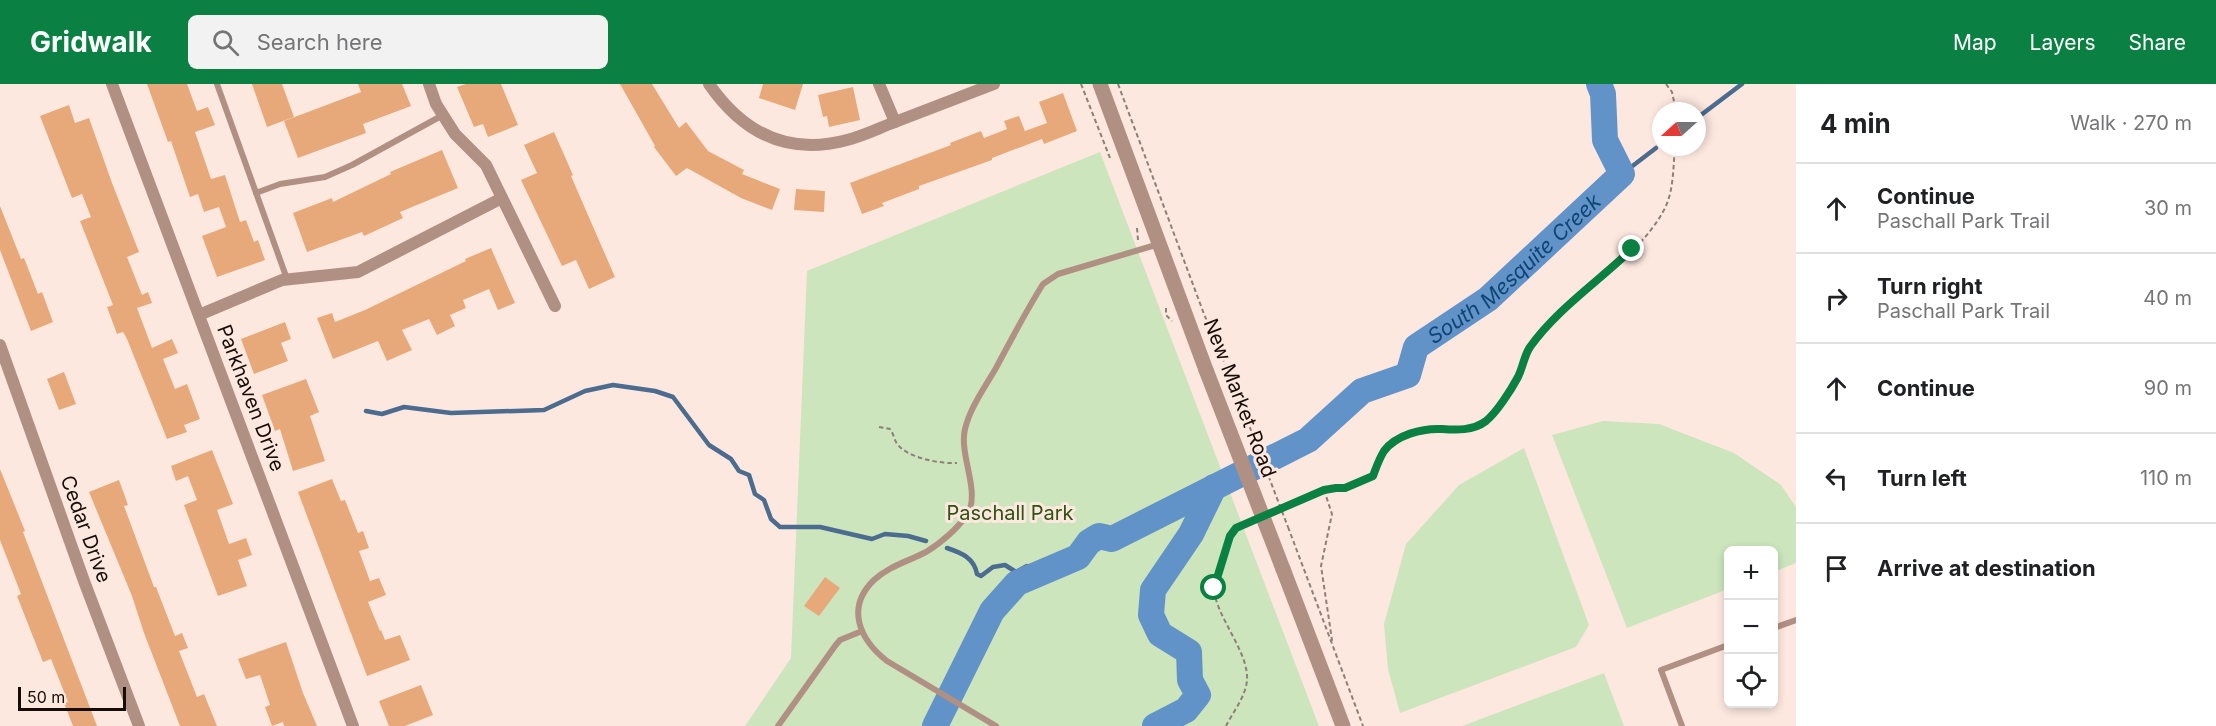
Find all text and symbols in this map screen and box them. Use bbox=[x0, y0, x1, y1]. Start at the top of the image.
search box bbox=[188, 15, 608, 69]
text: Gridwalk bbox=[30, 25, 152, 59]
icon: search bbox=[209, 26, 242, 59]
text: Search here bbox=[257, 29, 382, 55]
text: Map bbox=[1953, 30, 1997, 55]
text: Layers bbox=[2030, 30, 2096, 55]
text: Share bbox=[2129, 30, 2186, 55]
north arrow bbox=[1652, 102, 1706, 156]
text: 4 min bbox=[1820, 108, 1891, 139]
text: Walk · 270 m bbox=[2070, 111, 2192, 135]
text: Continue bbox=[1877, 183, 1975, 209]
water label: South Mesquite Creek bbox=[1422, 188, 1606, 348]
icon: ahead bbox=[1820, 192, 1853, 225]
text: 30 m bbox=[2144, 196, 2192, 220]
text: Paschall Park Trail bbox=[1877, 209, 2050, 233]
route end bbox=[1618, 235, 1644, 261]
text: Turn right bbox=[1877, 273, 1983, 299]
icon: right bbox=[1820, 282, 1853, 315]
text: 40 m bbox=[2143, 286, 2192, 310]
text: Paschall Park Trail bbox=[1877, 299, 2050, 323]
street label: New Market Road bbox=[1199, 315, 1281, 481]
street label: Parkhaven Drive bbox=[212, 321, 290, 475]
icon: ahead bbox=[1820, 372, 1853, 405]
text: Continue bbox=[1877, 375, 1975, 401]
text: 90 m bbox=[2144, 376, 2192, 400]
icon: left bbox=[1820, 462, 1853, 495]
text: Turn left bbox=[1877, 465, 1967, 491]
text: 110 m bbox=[2140, 466, 2192, 490]
street label: Cedar Drive bbox=[55, 472, 117, 586]
park label: Paschall Park bbox=[946, 501, 1074, 525]
map controls bbox=[1724, 546, 1778, 708]
button: + bbox=[1724, 546, 1778, 600]
icon: arrive bbox=[1820, 552, 1853, 585]
text: Arrive at destination bbox=[1877, 555, 2096, 581]
route start bbox=[1200, 574, 1226, 600]
button: − bbox=[1724, 600, 1778, 654]
button: locate bbox=[1724, 654, 1778, 708]
scale bar bbox=[18, 684, 126, 712]
text: 50 m bbox=[27, 687, 65, 707]

